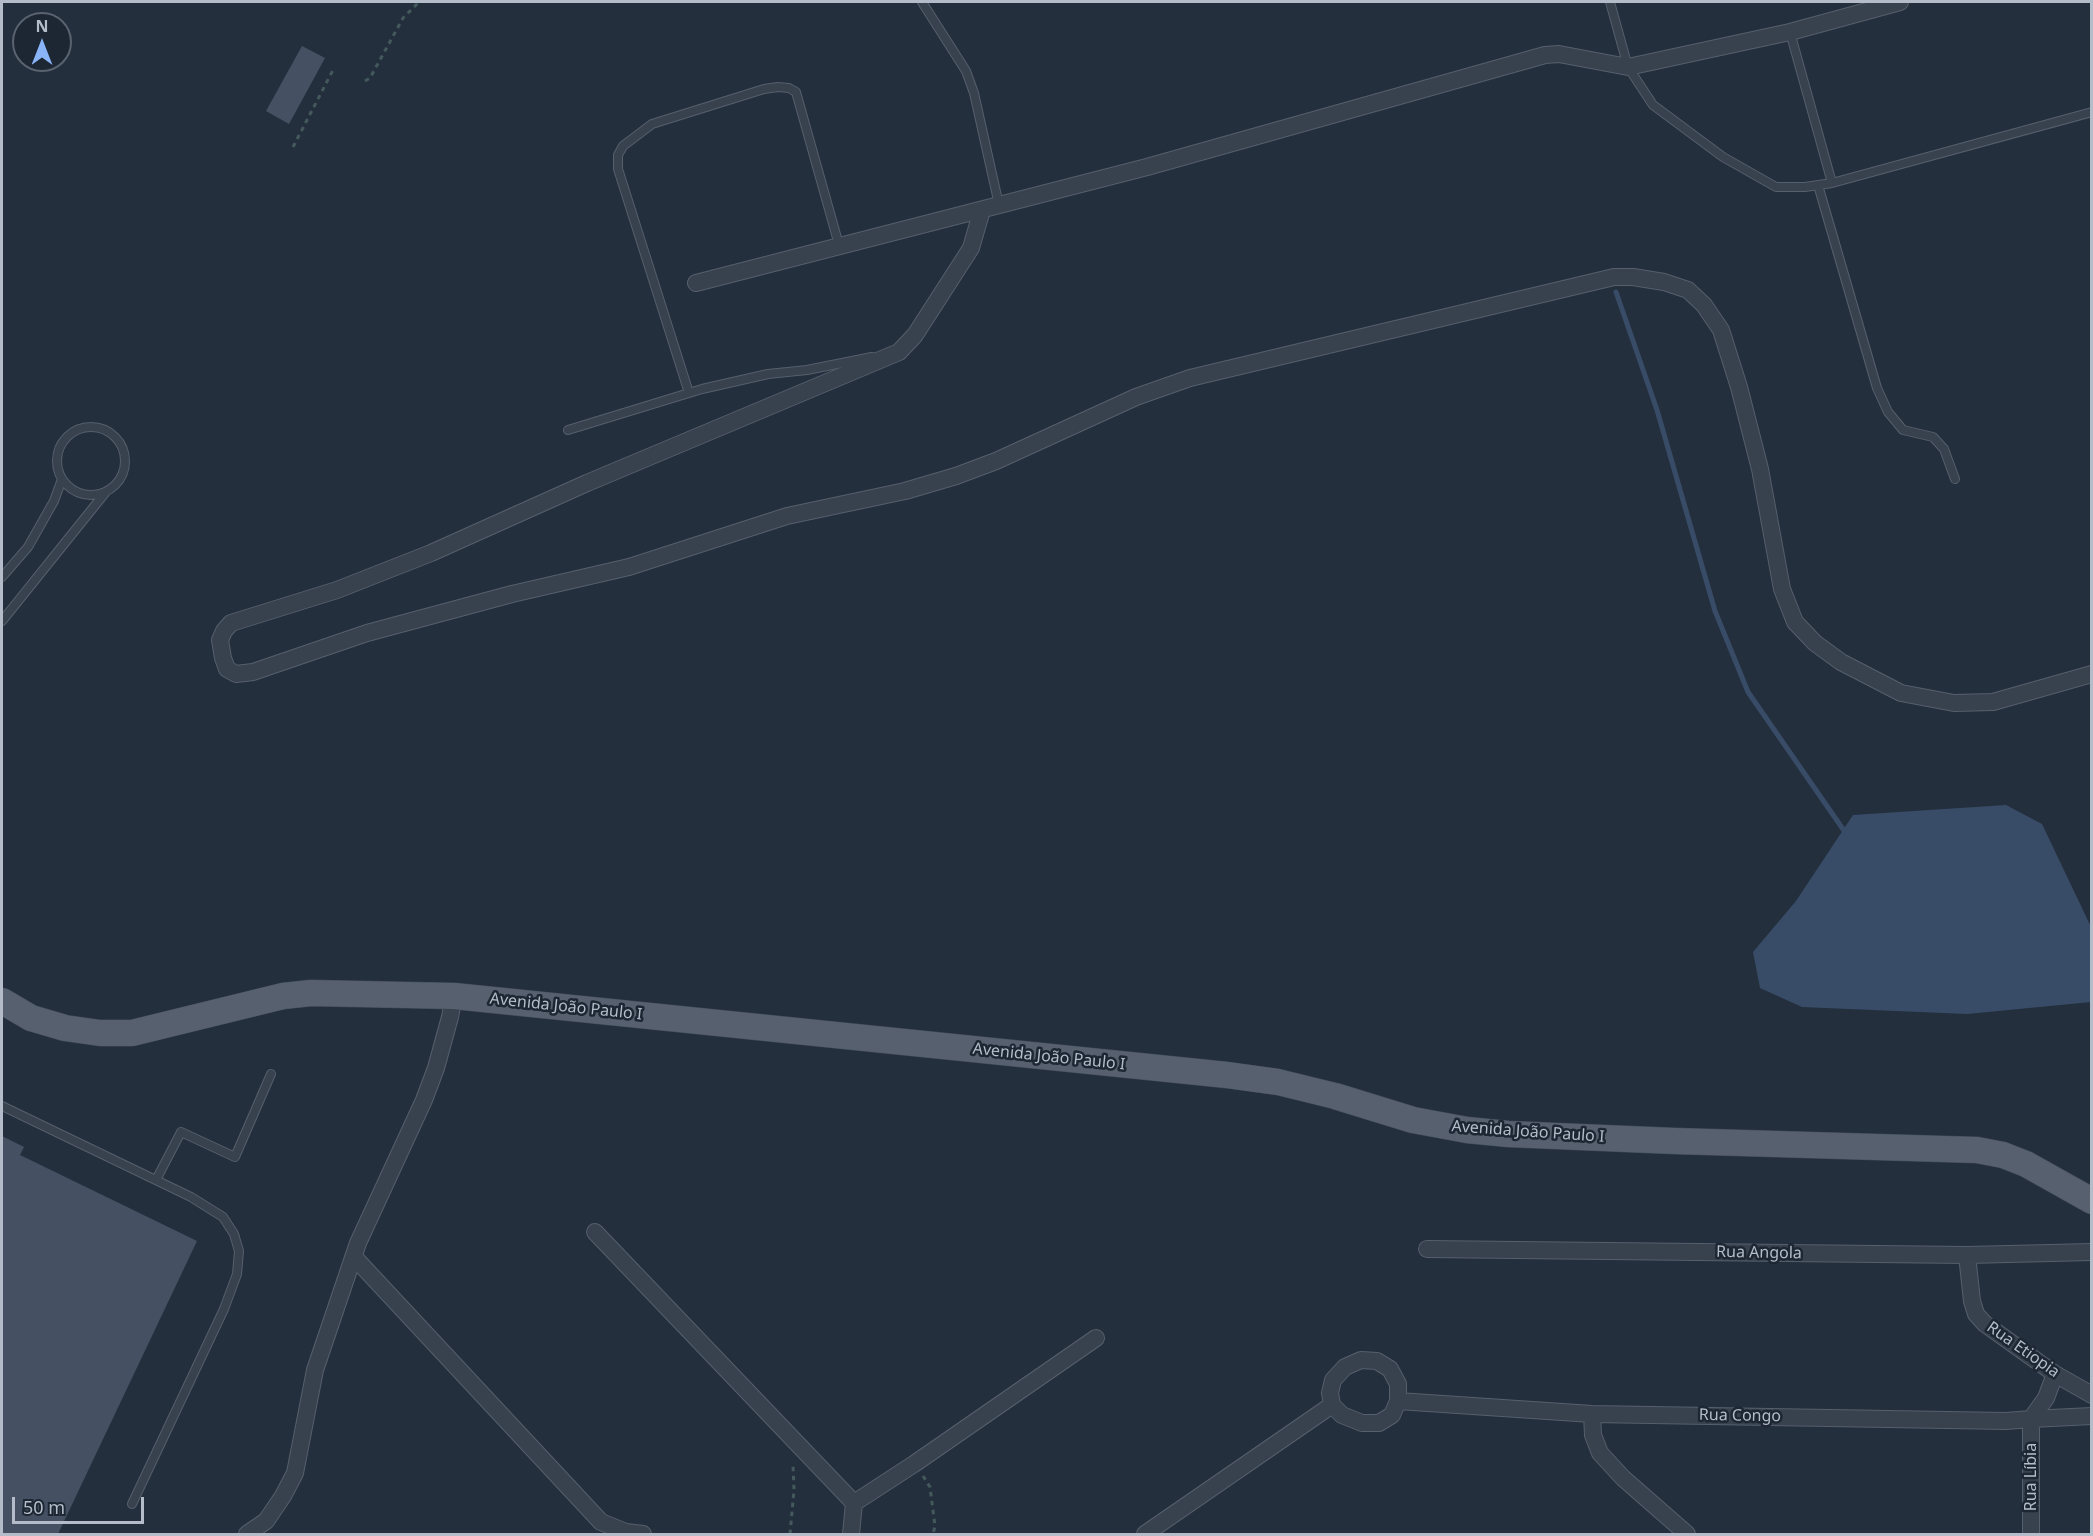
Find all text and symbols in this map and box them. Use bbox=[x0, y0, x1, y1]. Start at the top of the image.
north arrow bbox=[12, 12, 72, 72]
text: N bbox=[35, 15, 49, 37]
street label: Avenida João Paulo I bbox=[489, 989, 643, 1025]
street label: Avenida João Paulo I bbox=[972, 1039, 1126, 1075]
street label: Avenida João Paulo I bbox=[1451, 1117, 1605, 1147]
street label: Rua Angola bbox=[1716, 1243, 1802, 1263]
street label: Rua Etiopia bbox=[1983, 1318, 2063, 1382]
street label: Rua Congo bbox=[1699, 1406, 1781, 1426]
street label: Rua Líbia bbox=[2021, 1443, 2041, 1511]
scale bar bbox=[15, 1485, 147, 1523]
text: 50 m bbox=[23, 1495, 65, 1519]

